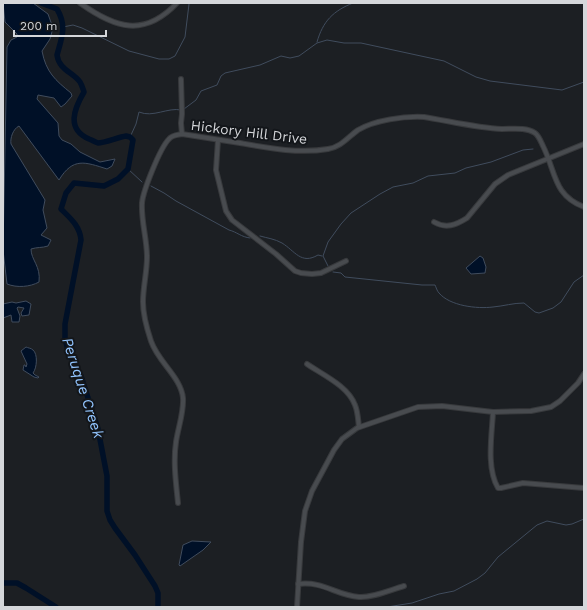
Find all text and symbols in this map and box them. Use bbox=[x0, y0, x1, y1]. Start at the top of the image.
scale bar bbox=[14, 12, 106, 38]
text: 200 m bbox=[20, 19, 57, 33]
street label: Hickory Hill Drive bbox=[190, 117, 308, 147]
water label: Peruque Creek bbox=[58, 335, 108, 442]

